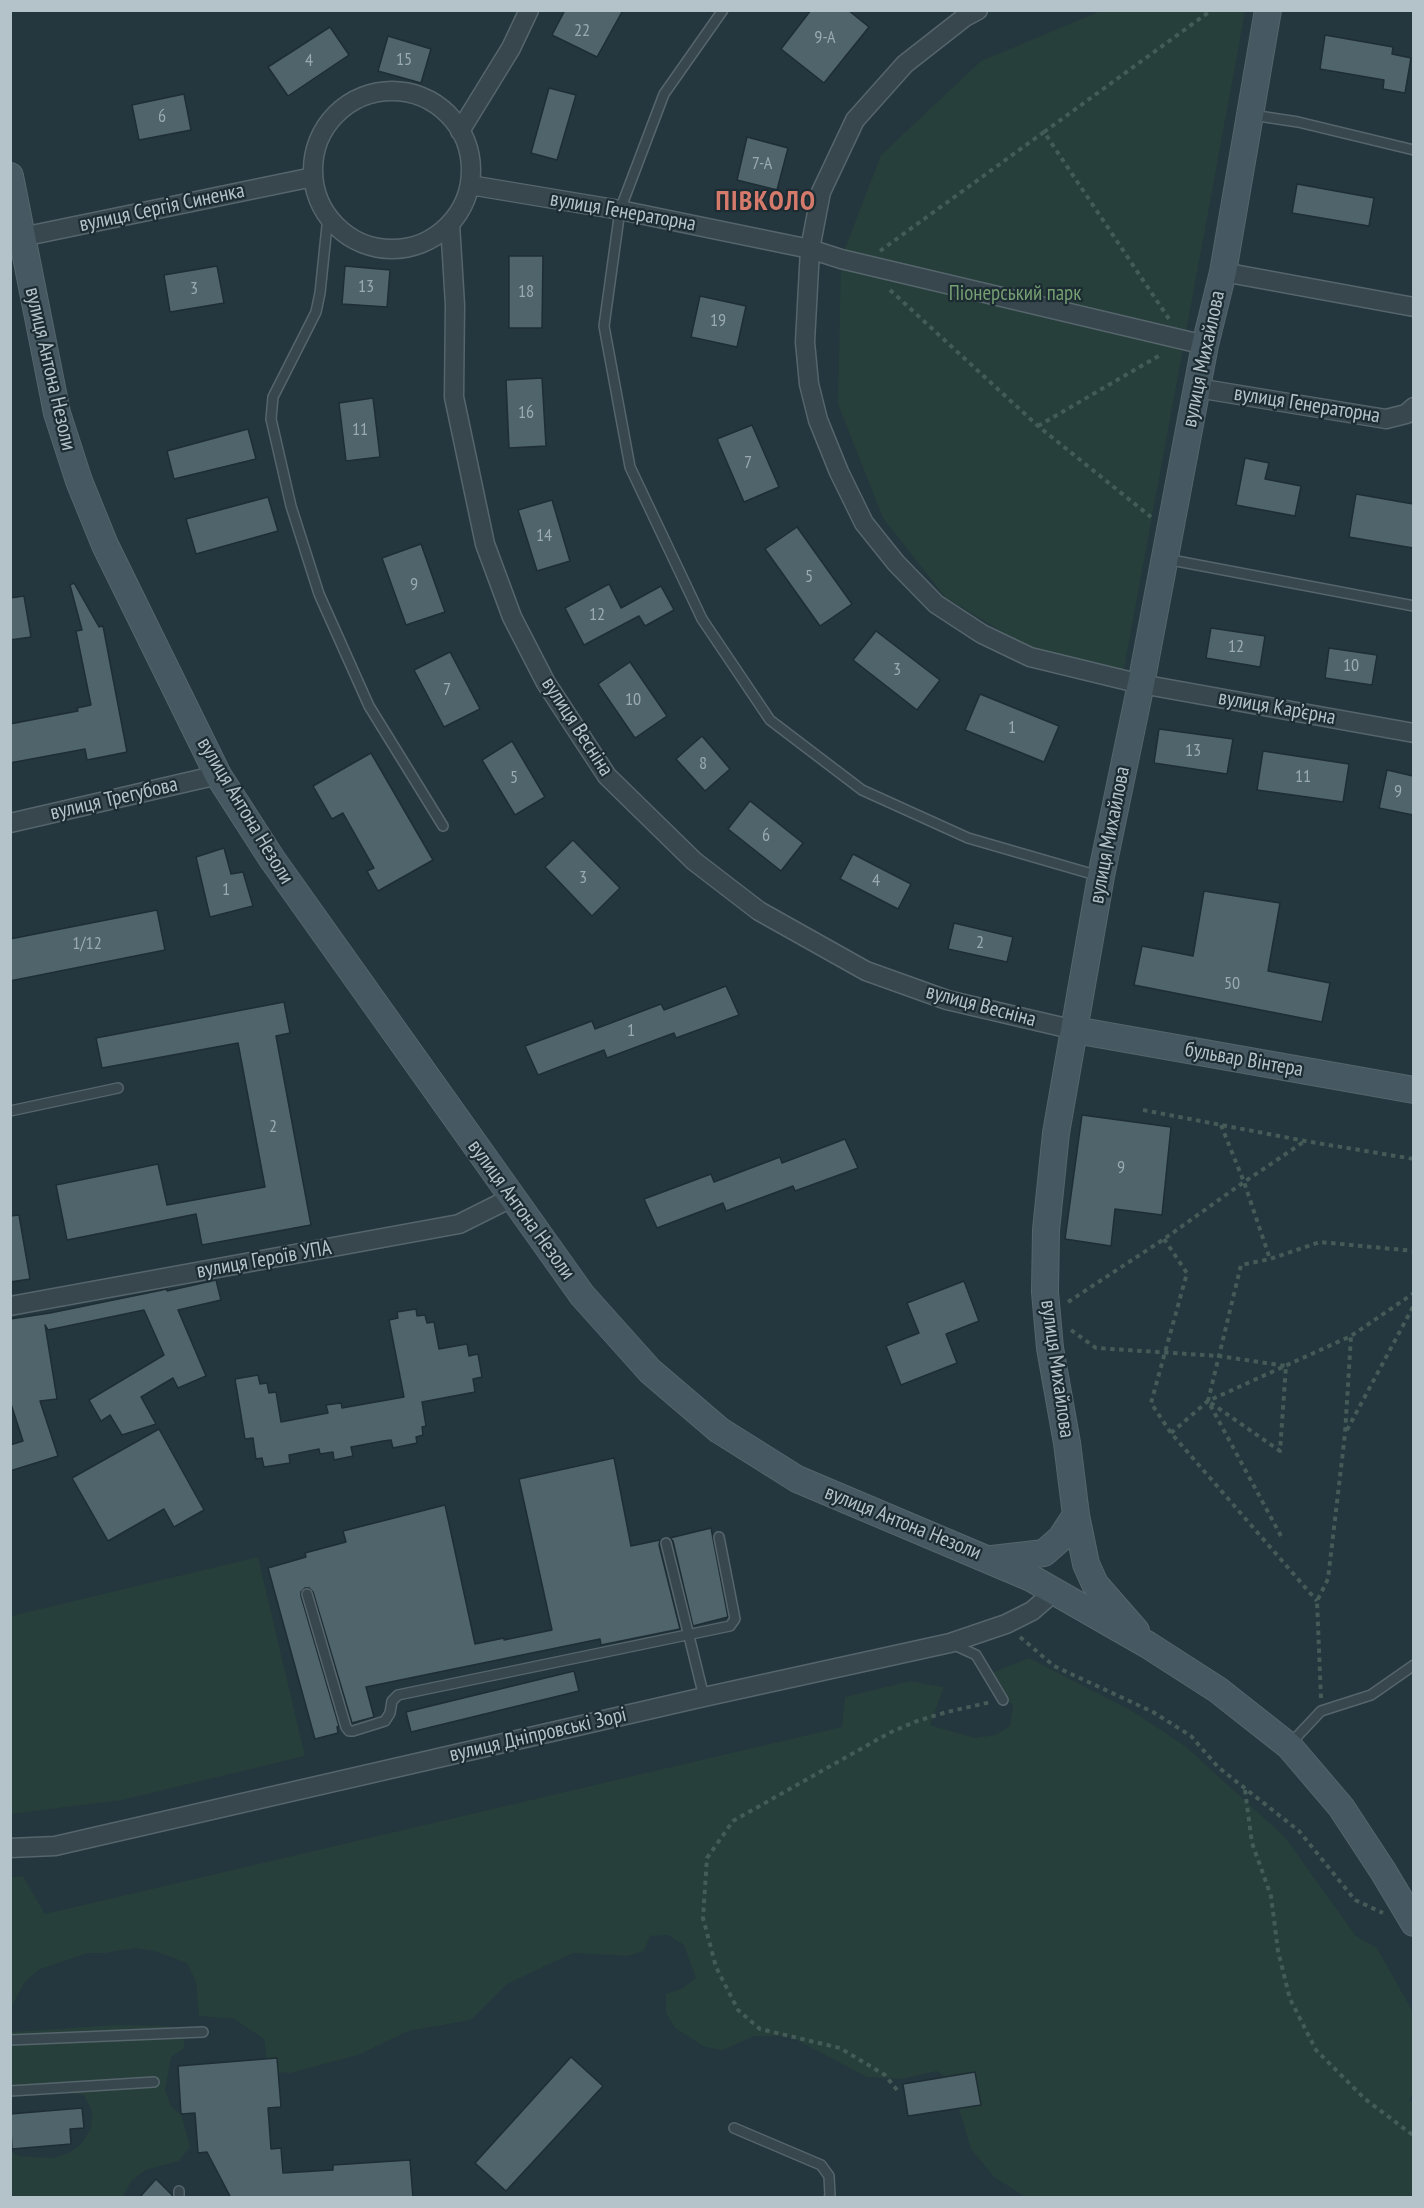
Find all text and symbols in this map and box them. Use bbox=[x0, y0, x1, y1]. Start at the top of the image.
house number: 22 bbox=[574, 20, 590, 42]
house number: 9-А bbox=[814, 27, 836, 49]
house number: 15 bbox=[396, 49, 412, 71]
house number: 4 bbox=[305, 50, 313, 72]
house number: 6 bbox=[158, 106, 166, 128]
house number: 7-А bbox=[752, 153, 772, 175]
street label: вулиця Сергія Синенка bbox=[77, 178, 247, 238]
district label: ПІВКОЛО bbox=[715, 186, 817, 218]
street label: вулиця Генераторна bbox=[548, 187, 698, 237]
house number: 13 bbox=[358, 276, 374, 298]
house number: 3 bbox=[190, 278, 198, 300]
house number: 18 bbox=[518, 281, 534, 303]
park label: Піонерський парк bbox=[949, 281, 1081, 307]
street label: вулиця Антона Незоли bbox=[19, 285, 81, 453]
street label: вулиця Михайлова bbox=[1177, 288, 1231, 430]
house number: 19 bbox=[710, 310, 726, 332]
street label: вулиця Генераторна bbox=[1232, 381, 1382, 429]
house number: 16 bbox=[518, 402, 534, 424]
house number: 11 bbox=[352, 419, 368, 441]
house number: 7 bbox=[744, 452, 752, 474]
house number: 14 bbox=[536, 525, 552, 547]
house number: 5 bbox=[805, 566, 813, 588]
house number: 9 bbox=[410, 574, 418, 596]
house number: 12 bbox=[589, 604, 605, 626]
house number: 12 bbox=[1228, 636, 1244, 658]
house number: 10 bbox=[1343, 655, 1359, 677]
house number: 3 bbox=[893, 659, 901, 681]
street label: вулиця Весніна bbox=[536, 673, 618, 781]
house number: 7 bbox=[443, 679, 451, 701]
street label: вулиця Кар’єрна bbox=[1216, 685, 1338, 731]
house number: 10 bbox=[625, 689, 641, 711]
house number: 1 bbox=[1008, 717, 1016, 739]
street label: вулиця Антона Незоли bbox=[191, 733, 299, 889]
house number: 13 bbox=[1185, 740, 1201, 762]
house number: 8 bbox=[699, 753, 707, 775]
street label: вулиця Михайлова bbox=[1084, 764, 1136, 906]
house number: 11 bbox=[1295, 766, 1311, 788]
house number: 5 bbox=[510, 767, 518, 789]
street label: вулиця Трегубова bbox=[48, 772, 180, 826]
house number: 9 bbox=[1394, 781, 1402, 803]
house number: 6 bbox=[762, 825, 770, 847]
house number: 3 bbox=[579, 867, 587, 889]
house number: 4 bbox=[872, 870, 880, 892]
house number: 1 bbox=[222, 879, 230, 901]
house number: 2 bbox=[976, 932, 984, 954]
house number: 1/12 bbox=[72, 933, 102, 955]
house number: 50 bbox=[1224, 973, 1240, 995]
street label: вулиця Весніна bbox=[923, 979, 1039, 1033]
house number: 1 bbox=[627, 1020, 635, 1042]
street label: бульвар Вінтера bbox=[1183, 1037, 1305, 1083]
house number: 2 bbox=[269, 1116, 277, 1138]
street label: вулиця Антона Незоли bbox=[462, 1135, 580, 1285]
house number: 9 bbox=[1117, 1157, 1125, 1179]
street label: вулиця Героїв УПА bbox=[195, 1236, 333, 1284]
street label: вулиця Михайлова bbox=[1035, 1298, 1079, 1440]
street label: вулиця Антона Незоли bbox=[821, 1480, 985, 1566]
street label: вулиця Дніпровські Зорі bbox=[447, 1702, 629, 1768]

